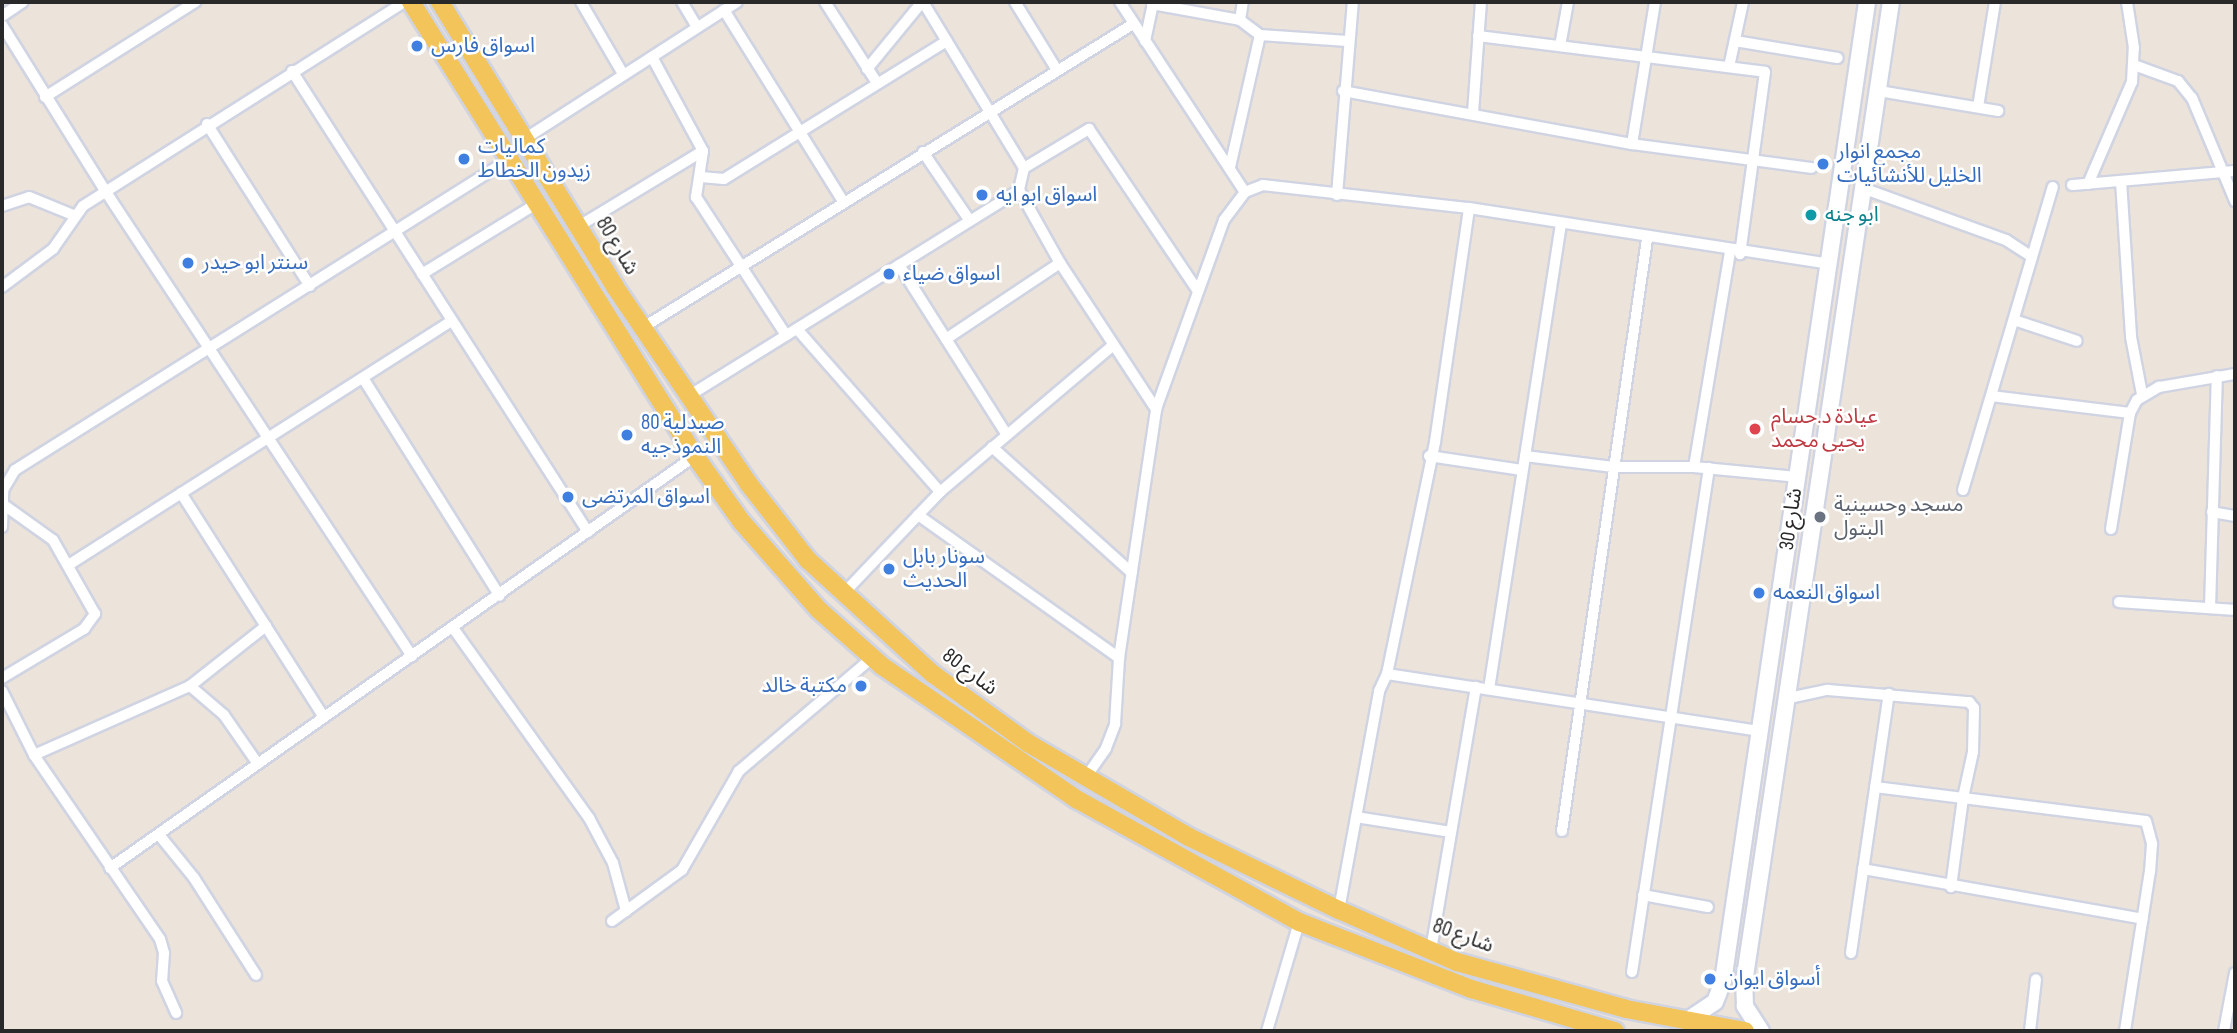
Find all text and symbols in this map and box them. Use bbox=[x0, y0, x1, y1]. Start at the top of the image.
place label: اسواق فارس bbox=[431, 33, 535, 59]
marker: اسواق فارس bbox=[409, 38, 425, 54]
place label: كماليات زيدون الخطاط bbox=[478, 134, 591, 184]
place label: مجمع انوار الخليل للأنشائيات bbox=[1837, 139, 1982, 189]
marker: كماليات زيدون الخطاط bbox=[456, 151, 472, 167]
marker: مجمع انوار الخليل للأنشائيات bbox=[1815, 156, 1831, 172]
place label: اسواق ابو ايه bbox=[996, 182, 1097, 208]
marker: اسواق ابو ايه bbox=[974, 187, 990, 203]
place label: ابو جنه bbox=[1825, 202, 1879, 228]
marker: ابو جنه bbox=[1803, 207, 1819, 223]
street label: شارع 80 bbox=[590, 213, 644, 279]
place label: سنتر ابو حيدر bbox=[202, 250, 308, 276]
marker: سنتر ابو حيدر bbox=[180, 255, 196, 271]
place label: اسواق ضياء bbox=[903, 261, 1001, 287]
marker: اسواق ضياء bbox=[881, 266, 897, 282]
place label: عيادة د.حسام يحيى محمد bbox=[1771, 404, 1878, 454]
place label: صيدلية 80 النموذجيه bbox=[641, 410, 724, 460]
marker: عيادة د.حسام يحيى محمد bbox=[1745, 419, 1765, 439]
marker: صيدلية 80 النموذجيه bbox=[619, 427, 635, 443]
place label: اسواق المرتضى bbox=[582, 484, 710, 510]
street label: شارع 30 bbox=[1774, 486, 1808, 552]
marker: اسواق المرتضى bbox=[560, 489, 576, 505]
place label: مسجد وحسينية البتول bbox=[1834, 492, 1963, 542]
marker: مسجد وحسينية البتول bbox=[1812, 509, 1828, 525]
place label: سونار بابل الحديث bbox=[903, 544, 985, 594]
marker: سونار بابل الحديث bbox=[881, 561, 897, 577]
place label: اسواق النعمه bbox=[1773, 580, 1880, 606]
marker: اسواق النعمه bbox=[1751, 585, 1767, 601]
street label: شارع 80 bbox=[937, 643, 1003, 701]
place label: مكتبة خالد bbox=[762, 673, 847, 699]
marker: مكتبة خالد bbox=[853, 678, 869, 694]
street label: شارع 80 bbox=[1429, 913, 1497, 959]
place label: أسواق ايوان bbox=[1724, 966, 1820, 992]
marker: أسواق ايوان bbox=[1702, 971, 1718, 987]

